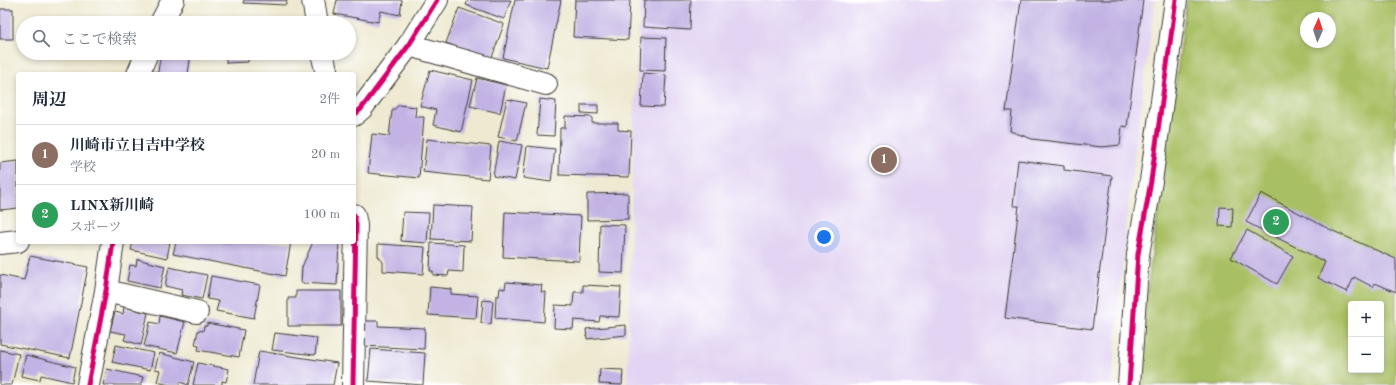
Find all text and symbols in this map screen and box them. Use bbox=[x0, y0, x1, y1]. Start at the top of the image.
north arrow bbox=[1300, 12, 1336, 48]
search box bbox=[16, 16, 356, 60]
icon: search bbox=[30, 27, 52, 49]
text: ここで検索 bbox=[62, 33, 137, 48]
text: 周辺 bbox=[32, 92, 66, 109]
text: 2件 bbox=[319, 93, 340, 106]
text: 川崎市立日吉中学校 bbox=[70, 139, 205, 154]
pin: 1 bbox=[871, 145, 897, 175]
text: 1 bbox=[41, 148, 49, 161]
text: 20 m bbox=[311, 148, 340, 161]
text: 学校 bbox=[70, 161, 96, 174]
text: LINX新川崎 bbox=[70, 199, 154, 214]
pin: 2 bbox=[1263, 207, 1289, 237]
text: 2 bbox=[41, 208, 49, 221]
text: 100 m bbox=[303, 208, 340, 221]
text: スポーツ bbox=[70, 221, 121, 234]
your location bbox=[814, 227, 834, 247]
map controls bbox=[1348, 301, 1384, 373]
button: + bbox=[1348, 301, 1384, 337]
button: − bbox=[1348, 337, 1384, 373]

